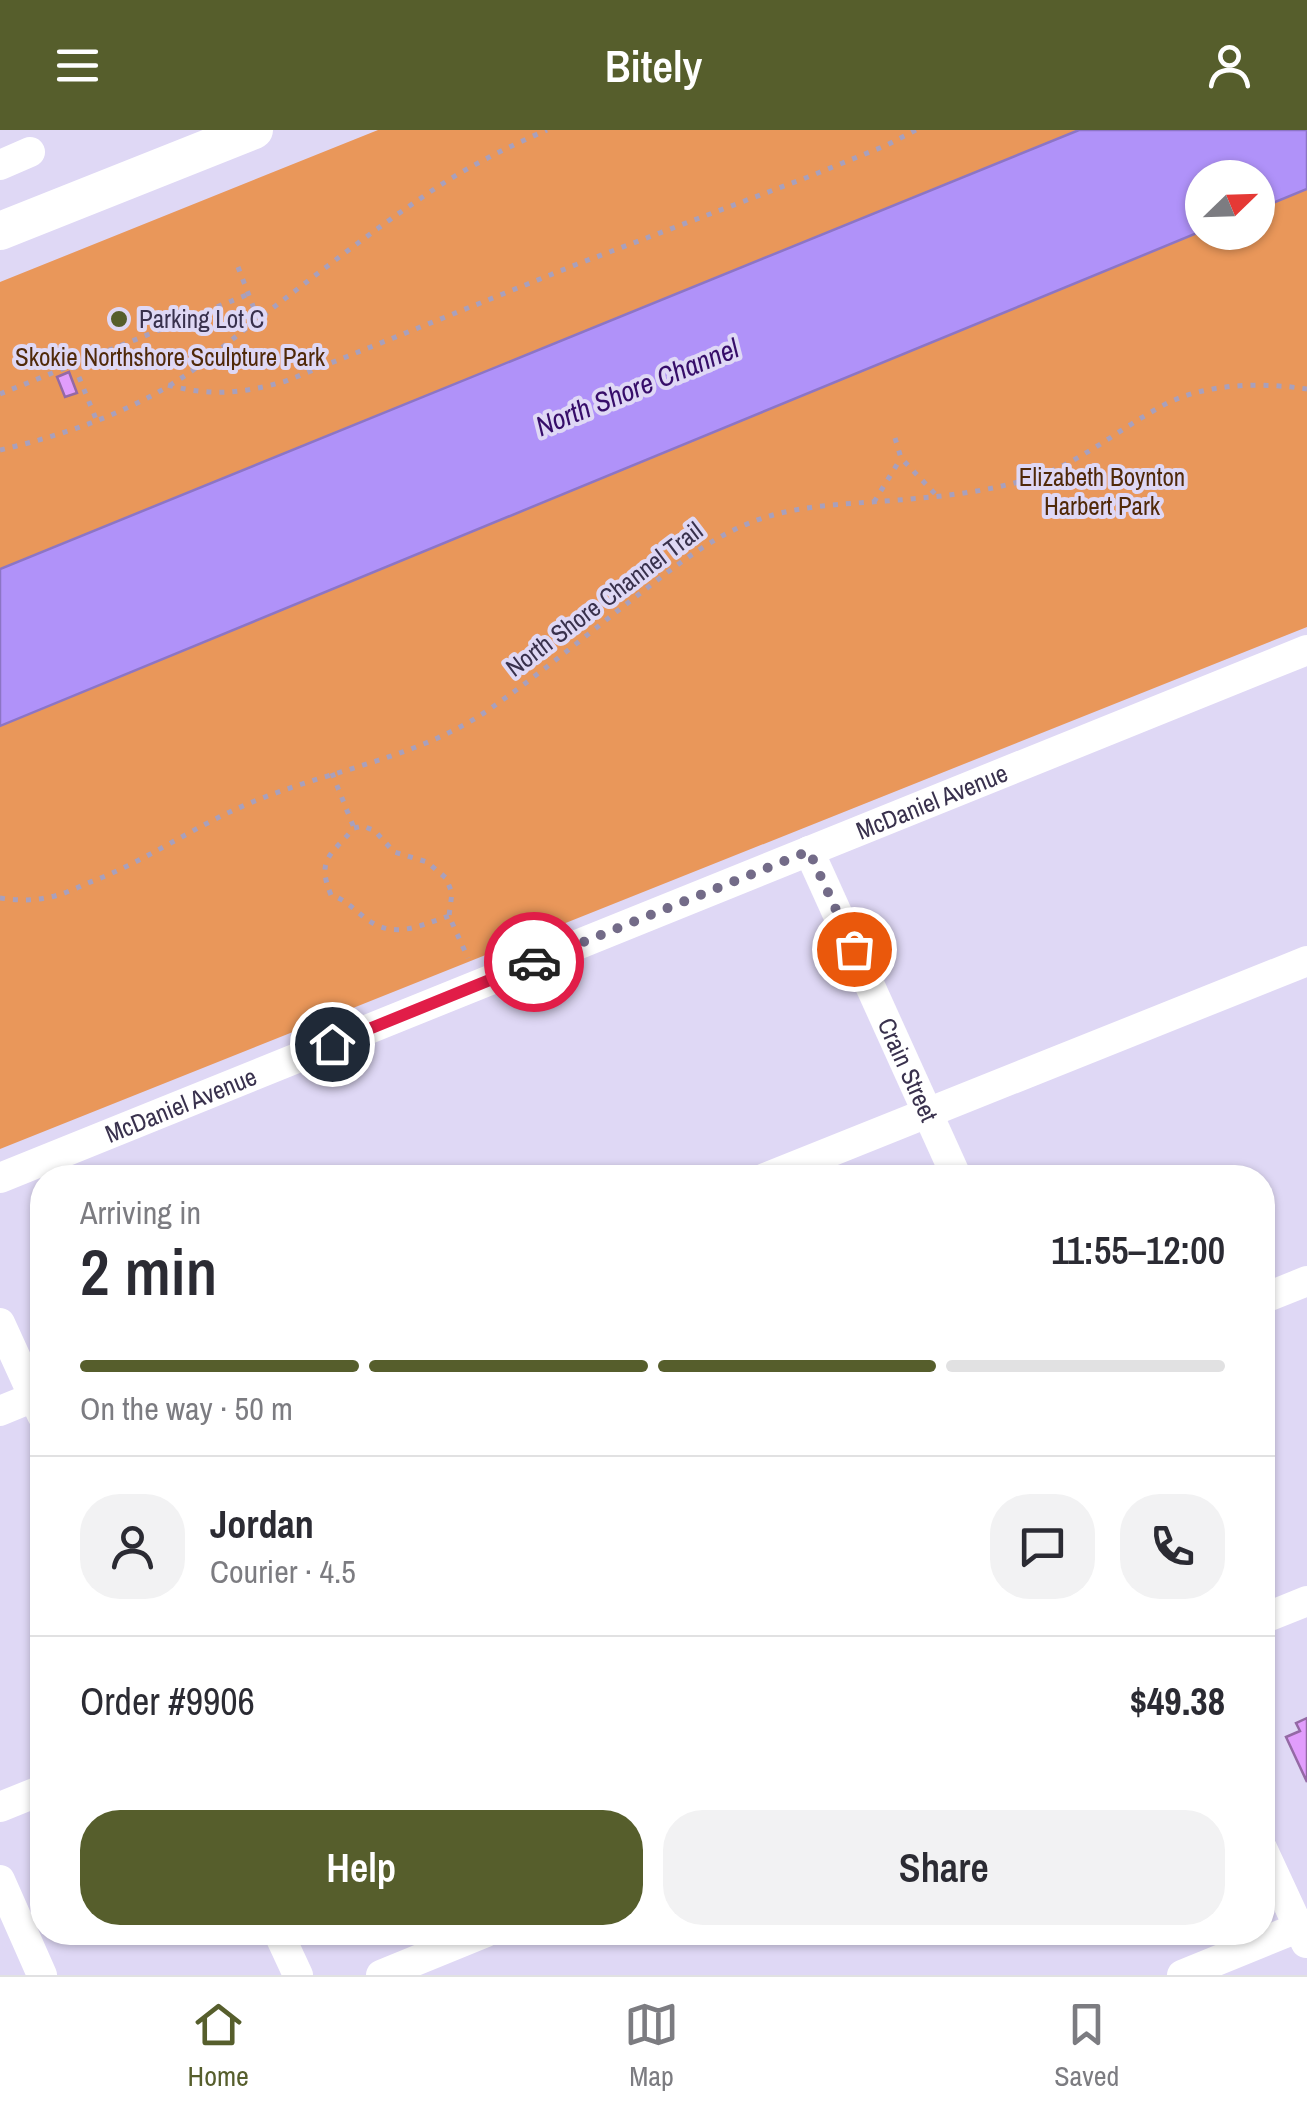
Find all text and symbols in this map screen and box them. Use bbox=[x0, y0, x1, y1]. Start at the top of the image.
text: Bitely bbox=[605, 35, 702, 96]
icon: menu bbox=[50, 38, 105, 93]
icon: person bbox=[1202, 38, 1257, 93]
north arrow bbox=[1185, 160, 1275, 250]
map controls bbox=[1185, 160, 1275, 250]
place label: Parking Lot C bbox=[139, 302, 264, 336]
marker: Parking Lot C bbox=[108, 308, 130, 330]
water label: North Shore Channel bbox=[530, 329, 745, 445]
park label: Skokie Northshore Sculpture Park bbox=[15, 340, 326, 374]
park label: Elizabeth Boynton Harbert Park bbox=[1019, 460, 1185, 523]
street label: North Shore Channel Trail bbox=[499, 514, 709, 684]
street label: McDaniel Avenue bbox=[851, 756, 1013, 847]
pin bbox=[812, 907, 897, 992]
courier bbox=[484, 912, 584, 1012]
icon: bag bbox=[827, 922, 882, 977]
icon: car bbox=[507, 935, 562, 990]
pin bbox=[290, 1002, 375, 1087]
street label: Crain Street bbox=[870, 1012, 946, 1127]
icon: home bbox=[305, 1017, 360, 1072]
street label: McDaniel Avenue bbox=[100, 1059, 262, 1151]
text: Arriving in bbox=[80, 1191, 201, 1234]
text: 11:55–12:00 bbox=[1051, 1225, 1225, 1276]
text: 2 min bbox=[80, 1228, 217, 1315]
text: On the way · 50 m bbox=[80, 1387, 293, 1430]
button: person bbox=[80, 1494, 185, 1599]
button: chat bbox=[990, 1494, 1095, 1599]
button: phone bbox=[1120, 1494, 1225, 1599]
text: Jordan bbox=[210, 1499, 314, 1550]
text: Courier · 4.5 bbox=[210, 1550, 356, 1593]
text: Order #9906 bbox=[80, 1676, 255, 1727]
text: $49.38 bbox=[1130, 1676, 1225, 1727]
button: Help bbox=[80, 1810, 643, 1925]
button: Share bbox=[663, 1810, 1225, 1925]
tab: Home bbox=[188, 1997, 249, 2095]
tab: Map bbox=[624, 1997, 679, 2095]
tab: Saved bbox=[1054, 1997, 1119, 2095]

